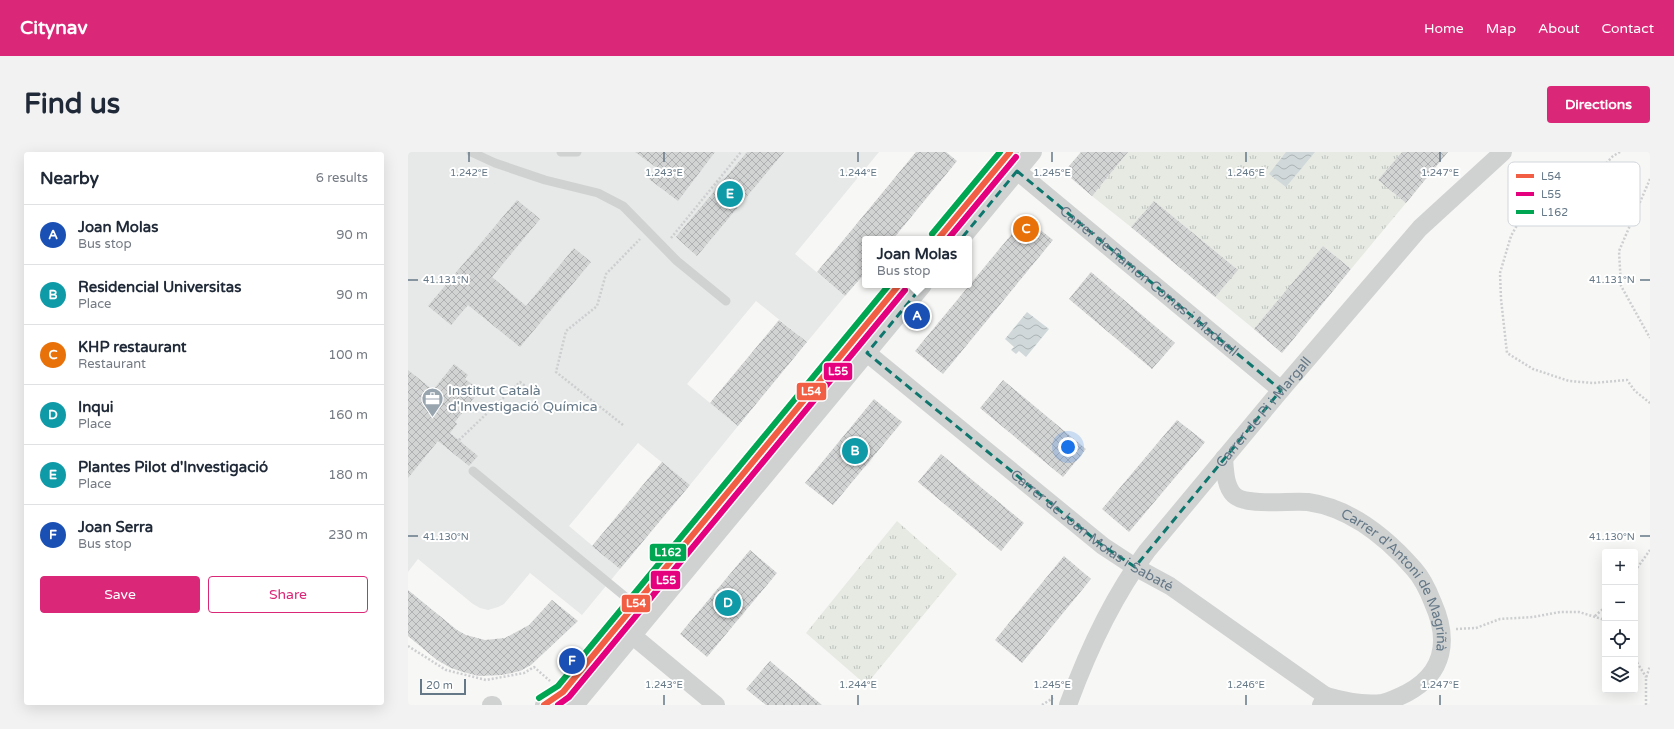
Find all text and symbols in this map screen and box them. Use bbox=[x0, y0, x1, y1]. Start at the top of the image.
text: Citynav bbox=[20, 17, 87, 39]
text: Home bbox=[1424, 20, 1464, 37]
text: Map bbox=[1486, 20, 1516, 37]
text: About bbox=[1538, 20, 1580, 37]
text: Contact bbox=[1602, 20, 1654, 37]
button: Directions bbox=[1547, 86, 1650, 123]
text: Find us bbox=[24, 87, 120, 121]
legend bbox=[1508, 162, 1640, 226]
text: 1.242°E bbox=[450, 167, 488, 179]
text: 1.243°E bbox=[645, 167, 683, 179]
text: 1.244°E bbox=[839, 167, 877, 179]
text: 1.245°E bbox=[1033, 167, 1071, 179]
text: 1.246°E bbox=[1227, 167, 1265, 179]
text: 1.247°E bbox=[1421, 167, 1459, 179]
text: Nearby bbox=[40, 168, 99, 189]
text: 6 results bbox=[316, 170, 368, 186]
text: L54 bbox=[1541, 170, 1561, 183]
pin: E bbox=[717, 179, 743, 209]
text: L55 bbox=[1541, 188, 1561, 201]
street label: Carrer de Ramon Comas i Maduell bbox=[1056, 202, 1242, 360]
text: L162 bbox=[1541, 206, 1568, 219]
pin: C bbox=[1013, 214, 1039, 244]
text: Joan Molas bbox=[78, 218, 158, 236]
text: A bbox=[48, 227, 58, 243]
text: 90 m bbox=[336, 227, 368, 243]
text: Bus stop bbox=[78, 236, 132, 252]
popup bbox=[862, 236, 972, 288]
text: Joan Molas bbox=[877, 245, 957, 263]
text: Bus stop bbox=[877, 263, 930, 279]
text: 41.131°N bbox=[423, 274, 469, 286]
text: 41.131°N bbox=[1589, 274, 1635, 286]
text: Residencial Universitas bbox=[78, 278, 241, 296]
text: B bbox=[48, 287, 58, 303]
text: 90 m bbox=[336, 287, 368, 303]
text: Place bbox=[78, 296, 111, 312]
pin: A bbox=[904, 301, 930, 331]
text: KHP restaurant bbox=[78, 338, 187, 356]
text: C bbox=[48, 347, 58, 363]
text: 100 m bbox=[328, 347, 368, 363]
street label: Carrer de Pi i Margall bbox=[1212, 353, 1315, 471]
text: Restaurant bbox=[78, 356, 146, 372]
line badge: L55 bbox=[823, 362, 853, 381]
text: L55 bbox=[828, 365, 848, 378]
place label: Institut Català d'Investigació Química bbox=[448, 382, 598, 415]
line badge: L54 bbox=[796, 382, 827, 401]
office icon: Institut Català d'Investigació Química bbox=[420, 385, 446, 418]
text: L54 bbox=[801, 385, 821, 398]
text: Inqui bbox=[78, 398, 114, 416]
text: D bbox=[48, 407, 58, 423]
text: 160 m bbox=[328, 407, 368, 423]
text: Place bbox=[78, 416, 111, 432]
pin: B bbox=[842, 436, 868, 466]
your location bbox=[1058, 437, 1078, 457]
text: Plantes Pilot d'Investigació bbox=[78, 458, 268, 476]
street label: Carrer de Joan Molas i Sabaté bbox=[1007, 466, 1176, 595]
text: E bbox=[49, 467, 57, 483]
text: 180 m bbox=[328, 467, 368, 483]
text: Place bbox=[78, 476, 111, 492]
street label: Carrer d'Antoni de Magriñà bbox=[1338, 505, 1450, 653]
text: Joan Serra bbox=[78, 518, 153, 536]
text: F bbox=[49, 527, 57, 543]
text: 230 m bbox=[328, 527, 368, 543]
text: 41.130°N bbox=[423, 531, 469, 543]
text: 41.130°N bbox=[1589, 531, 1635, 543]
text: Bus stop bbox=[78, 536, 132, 552]
line badge: L162 bbox=[649, 543, 687, 562]
text: L162 bbox=[654, 546, 682, 559]
map controls bbox=[1602, 549, 1638, 693]
button: + bbox=[1602, 549, 1638, 585]
line badge: L55 bbox=[650, 570, 681, 590]
text: L55 bbox=[656, 574, 676, 587]
button: Save bbox=[40, 576, 200, 613]
button: Share bbox=[208, 576, 368, 613]
button: − bbox=[1602, 585, 1638, 621]
pin: D bbox=[715, 588, 741, 618]
line badge: L54 bbox=[621, 594, 651, 613]
text: L54 bbox=[626, 597, 646, 610]
button: locate bbox=[1602, 621, 1638, 657]
pin: F bbox=[559, 646, 585, 676]
button: layers bbox=[1602, 657, 1638, 693]
scale bar bbox=[420, 677, 466, 696]
text: 20 m bbox=[426, 679, 453, 692]
text: 1.243°E bbox=[645, 679, 683, 691]
text: 1.244°E bbox=[839, 679, 877, 691]
text: 1.245°E bbox=[1033, 679, 1071, 691]
text: 1.246°E bbox=[1227, 679, 1265, 691]
text: 1.247°E bbox=[1421, 679, 1459, 691]

